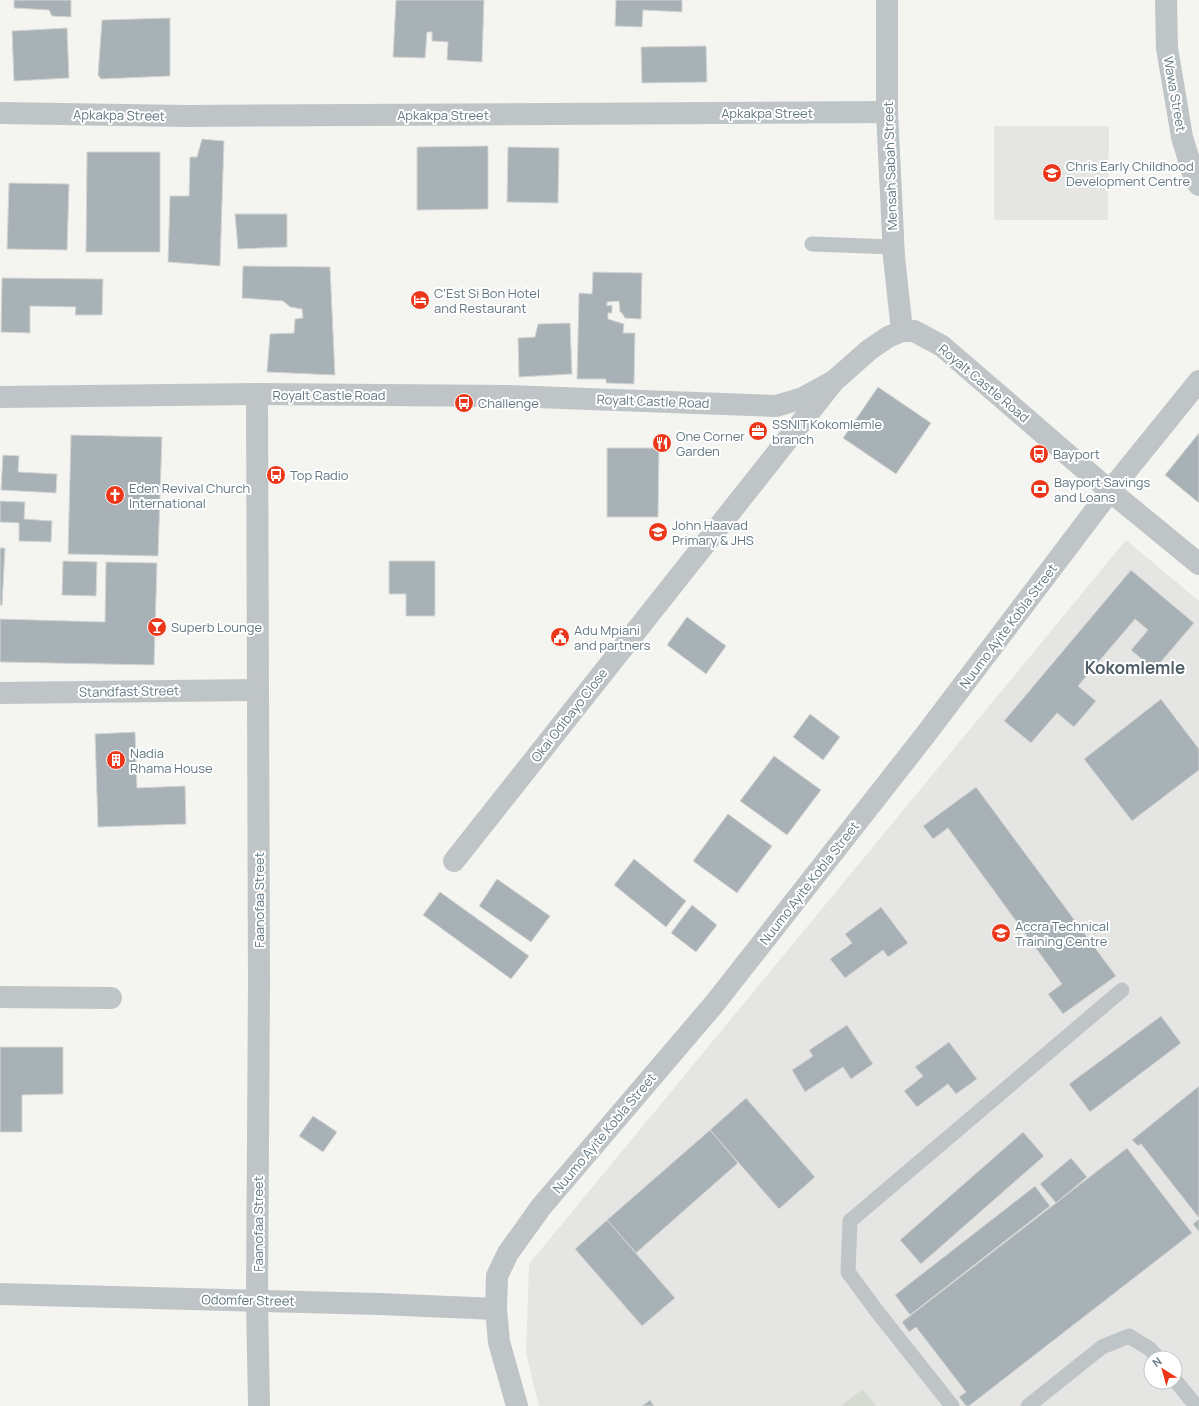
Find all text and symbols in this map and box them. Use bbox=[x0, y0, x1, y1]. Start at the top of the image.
street label: Wawa Street bbox=[1160, 55, 1190, 133]
street label: Mensah Sabah Street bbox=[879, 101, 901, 231]
street label: Apkakpa Street bbox=[721, 104, 813, 122]
street label: Apkakpa Street bbox=[73, 105, 165, 125]
street label: Apkakpa Street bbox=[397, 106, 489, 124]
place label: Chris Early Childhood Development Centre bbox=[1066, 157, 1194, 190]
school or university icon: Chris Early Childhood Development Centre bbox=[1041, 162, 1063, 184]
place label: C'Est Si Bon Hotel and Restaurant bbox=[434, 284, 540, 317]
hotel icon: C'Est Si Bon Hotel and Restaurant bbox=[409, 289, 431, 311]
street label: Royalt Castle Road bbox=[935, 340, 1033, 426]
street label: Royalt Castle Road bbox=[273, 386, 385, 404]
street label: Royalt Castle Road bbox=[596, 390, 710, 412]
bus stop icon: Challenge bbox=[453, 392, 475, 414]
place label: Challenge bbox=[478, 394, 539, 412]
place label: SSNIT Kokomlemle branch bbox=[772, 415, 883, 448]
office icon: SSNIT Kokomlemle branch bbox=[747, 420, 769, 442]
place label: One Corner Garden bbox=[676, 427, 745, 460]
restaurant icon: One Corner Garden bbox=[651, 432, 673, 454]
bus stop icon: Bayport bbox=[1028, 443, 1050, 465]
place label: Bayport bbox=[1053, 445, 1100, 463]
bus stop icon: Top Radio bbox=[265, 464, 287, 486]
place label: Top Radio bbox=[290, 466, 349, 484]
place label: Bayport Savings and Loans bbox=[1054, 473, 1151, 506]
bank icon: Bayport Savings and Loans bbox=[1029, 478, 1051, 500]
place label: Eden Revival Church International bbox=[129, 479, 250, 512]
church icon: Eden Revival Church International bbox=[104, 484, 126, 506]
place label: John Haavad Primary & JHS bbox=[672, 516, 754, 549]
school or university icon: John Haavad Primary & JHS bbox=[647, 521, 669, 543]
street label: Nuumo Ayite Kobla Street bbox=[955, 560, 1061, 692]
bar icon: Superb Lounge bbox=[146, 616, 168, 638]
place label: Superb Lounge bbox=[171, 618, 262, 636]
place label: Adu Mpiani and partners bbox=[574, 621, 651, 654]
public building icon: Adu Mpiani and partners bbox=[549, 626, 571, 648]
district label: Kokomlemle bbox=[1085, 656, 1185, 679]
street label: Okai Odibayo Close bbox=[527, 664, 612, 766]
street label: Standfast Street bbox=[79, 681, 179, 701]
place label: Nadia Rhama House bbox=[130, 744, 213, 777]
building icon: Nadia Rhama House bbox=[105, 749, 127, 771]
street label: Nuumo Ayite Kobla Street bbox=[755, 818, 863, 948]
street label: Faanofaa Street bbox=[250, 852, 268, 948]
place label: Accra Technical Training Centre bbox=[1015, 917, 1109, 950]
school or university icon: Accra Technical Training Centre bbox=[990, 922, 1012, 944]
street label: Nuumo Ayite Kobla Street bbox=[548, 1069, 660, 1197]
street label: Faanofaa Street bbox=[249, 1176, 267, 1272]
street label: Odomfer Street bbox=[201, 1290, 295, 1310]
north arrow bbox=[1143, 1350, 1183, 1390]
text: N bbox=[1149, 1353, 1164, 1370]

